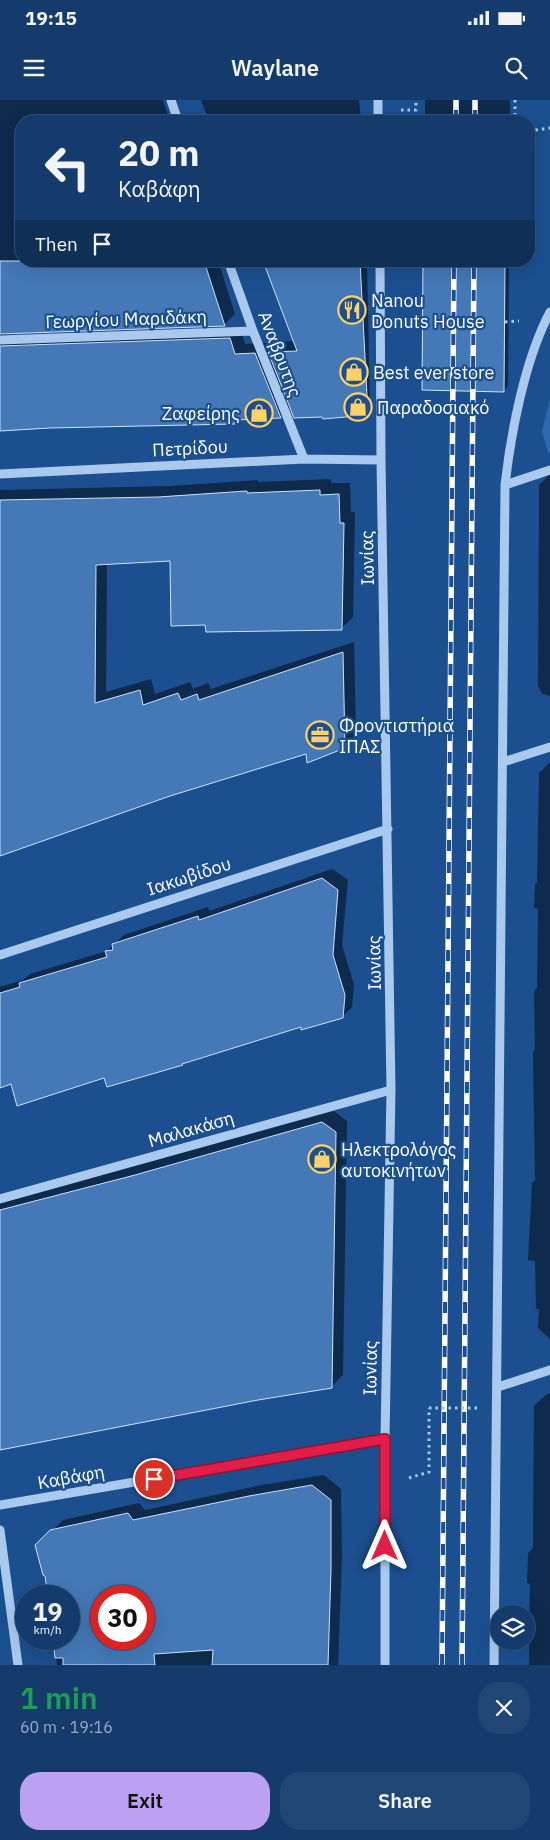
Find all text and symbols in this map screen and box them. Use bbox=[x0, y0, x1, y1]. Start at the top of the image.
text: 19:15 bbox=[25, 6, 77, 30]
text: Waylane bbox=[231, 53, 319, 82]
icon: menu bbox=[20, 54, 48, 82]
icon: search bbox=[502, 54, 530, 82]
text: 20 m bbox=[118, 130, 200, 176]
icon: left bbox=[35, 135, 100, 200]
text: Καβάφη bbox=[118, 174, 201, 203]
icon: arrive bbox=[88, 230, 116, 258]
text: Then bbox=[35, 232, 78, 256]
place label: Nanou Donuts House bbox=[371, 289, 485, 333]
restaurant icon: Nanou Donuts House bbox=[337, 295, 367, 325]
street label: Γεωργίου Μαριδάκη bbox=[45, 305, 207, 333]
street label: Αναβρυτης bbox=[253, 308, 307, 400]
shop icon: Best ever store bbox=[339, 357, 369, 387]
place label: Best ever store bbox=[373, 361, 495, 384]
shop icon: Παραδοσιακό bbox=[343, 392, 373, 422]
place label: Παραδοσιακό bbox=[377, 396, 489, 419]
shop icon: Ζαφείρης bbox=[244, 398, 274, 428]
place label: Ζαφείρης bbox=[162, 402, 240, 425]
street label: Πετρίδου bbox=[152, 435, 228, 461]
street label: Ιωνίας bbox=[355, 530, 379, 586]
place label: Φροντιστήρια ΙΠΑΣ bbox=[339, 714, 454, 758]
office icon: Φροντιστήρια ΙΠΑΣ bbox=[305, 720, 335, 750]
street label: Ιακωβίδου bbox=[144, 852, 234, 900]
street label: Ιωνίας bbox=[362, 935, 386, 991]
street label: Μαλακάση bbox=[145, 1106, 237, 1152]
place label: Ηλεκτρολόγος αυτοκινήτων bbox=[341, 1138, 457, 1182]
shop icon: Ηλεκτρολόγος αυτοκινήτων bbox=[307, 1144, 337, 1174]
street label: Ιωνίας bbox=[358, 1340, 382, 1396]
pin bbox=[133, 1458, 175, 1500]
street label: Καβάφη bbox=[36, 1460, 106, 1494]
icon: arrive bbox=[140, 1465, 168, 1493]
position arrow bbox=[358, 1519, 410, 1571]
speed limit sign: 30 bbox=[90, 1585, 155, 1650]
text: 19 bbox=[32, 1595, 63, 1628]
map controls bbox=[490, 1605, 535, 1650]
button: layers bbox=[490, 1605, 535, 1650]
text: km/h bbox=[33, 1622, 62, 1637]
text: 1 min bbox=[20, 1678, 98, 1717]
button: close bbox=[478, 1682, 530, 1734]
text: 60 m · 19:16 bbox=[20, 1717, 113, 1737]
button: Exit bbox=[20, 1772, 270, 1830]
button: Share bbox=[280, 1772, 530, 1830]

